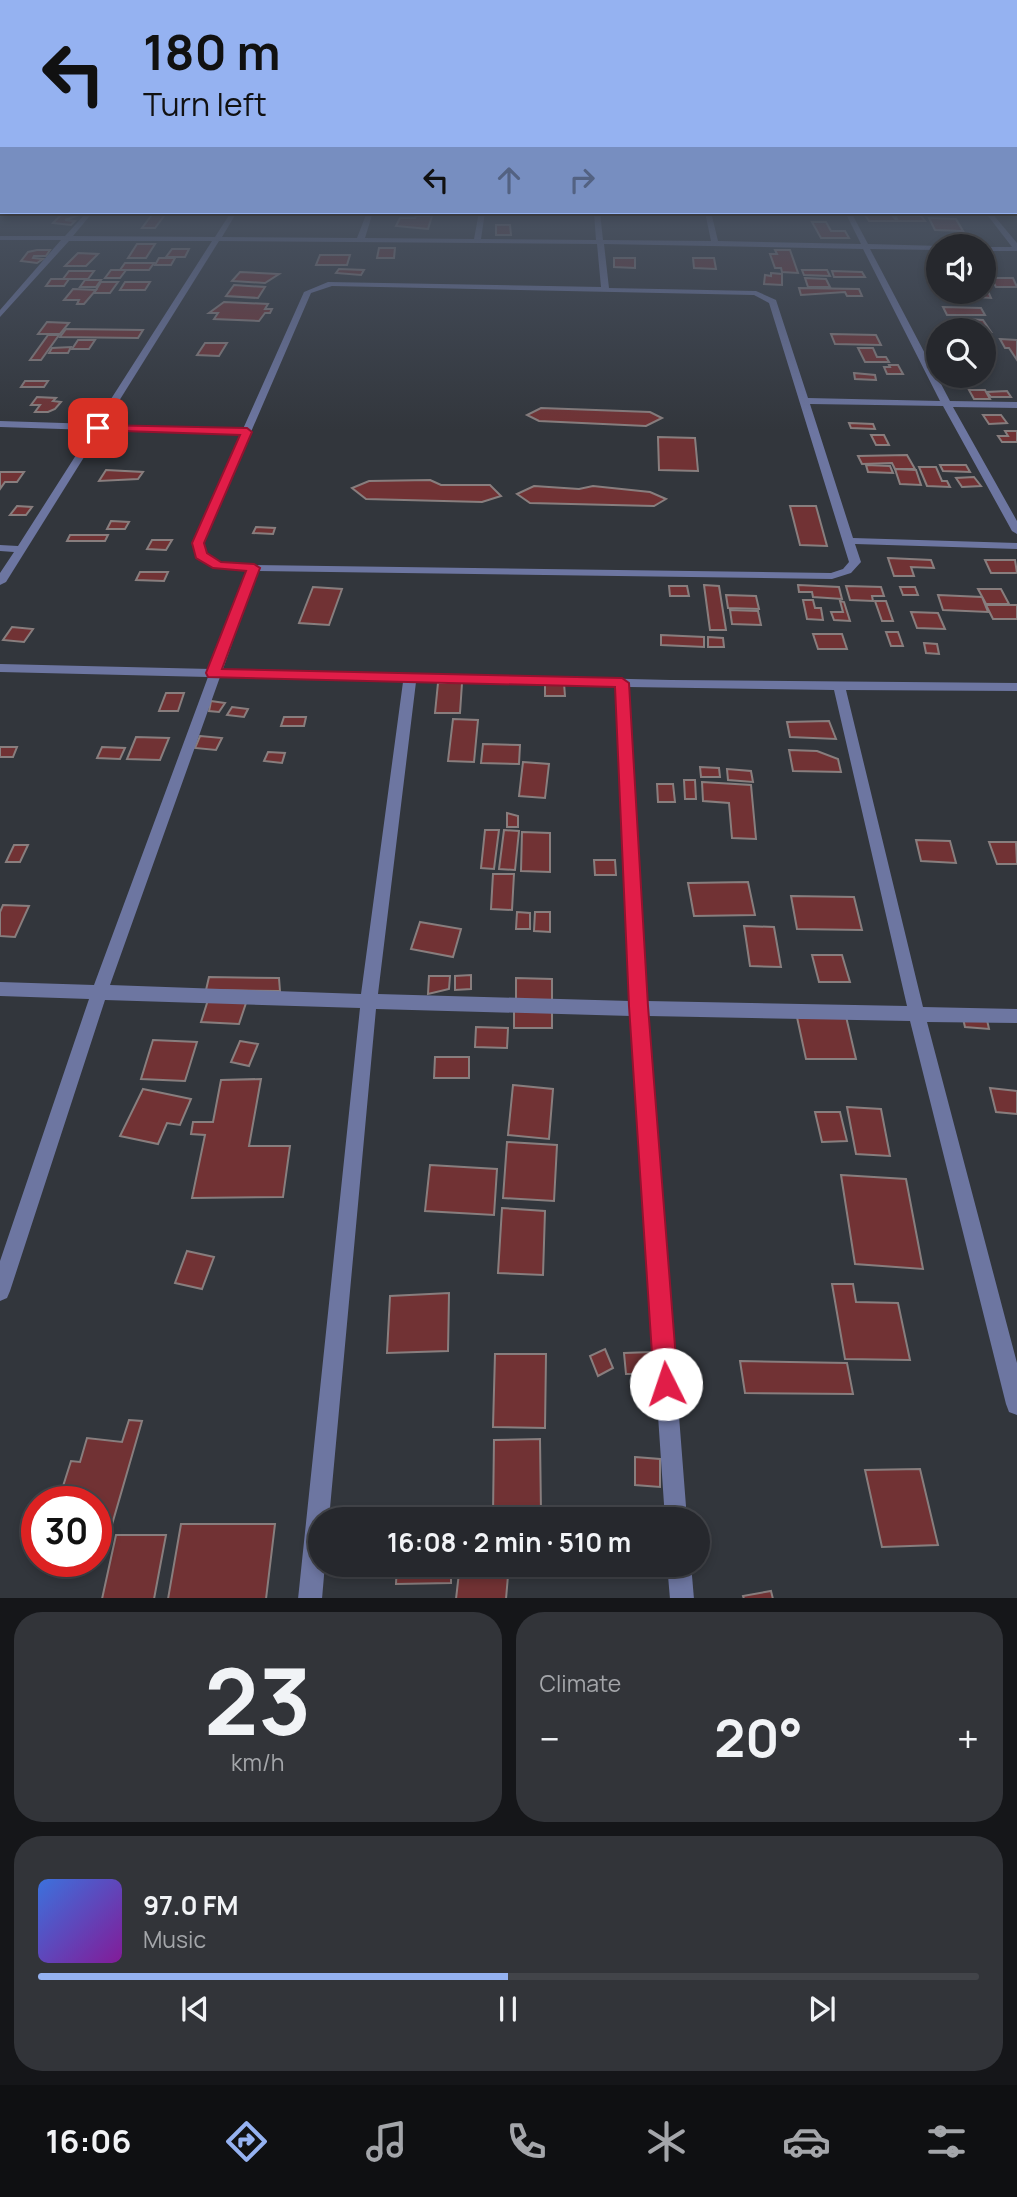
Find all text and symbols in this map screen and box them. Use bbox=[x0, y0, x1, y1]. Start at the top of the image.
text: 180 m bbox=[143, 18, 281, 85]
icon: left bbox=[28, 28, 119, 119]
text: Turn left bbox=[143, 82, 267, 126]
icon: left bbox=[417, 161, 455, 199]
icon: ahead bbox=[490, 161, 528, 199]
icon: right bbox=[563, 161, 601, 199]
map controls bbox=[926, 234, 996, 388]
button: sound bbox=[926, 234, 996, 304]
button: search bbox=[926, 318, 996, 388]
pin bbox=[68, 398, 128, 458]
icon: arrive bbox=[79, 409, 117, 447]
position arrow bbox=[629, 1347, 703, 1421]
speed limit sign: 30 bbox=[21, 1486, 112, 1577]
text: 16:08 · 2 min · 510 m bbox=[387, 1524, 631, 1560]
text: 23 bbox=[204, 1638, 311, 1762]
text: Climate bbox=[540, 1667, 621, 1699]
text: 20° bbox=[714, 1702, 803, 1773]
text: − bbox=[540, 1712, 560, 1764]
text: + bbox=[957, 1712, 979, 1764]
text: km/h bbox=[231, 1746, 285, 1778]
text: 97.0 FM bbox=[143, 1887, 239, 1923]
text: Music bbox=[143, 1923, 206, 1955]
icon: previous bbox=[176, 1990, 214, 2028]
icon: pause bbox=[489, 1990, 527, 2028]
icon: next bbox=[803, 1990, 841, 2028]
icon: directions bbox=[222, 2117, 271, 2166]
icon: music bbox=[362, 2117, 411, 2166]
icon: phone bbox=[502, 2117, 551, 2166]
icon: climate bbox=[642, 2117, 691, 2166]
icon: car bbox=[782, 2117, 831, 2166]
icon: filters bbox=[922, 2117, 971, 2166]
text: 16:06 bbox=[46, 2119, 131, 2163]

